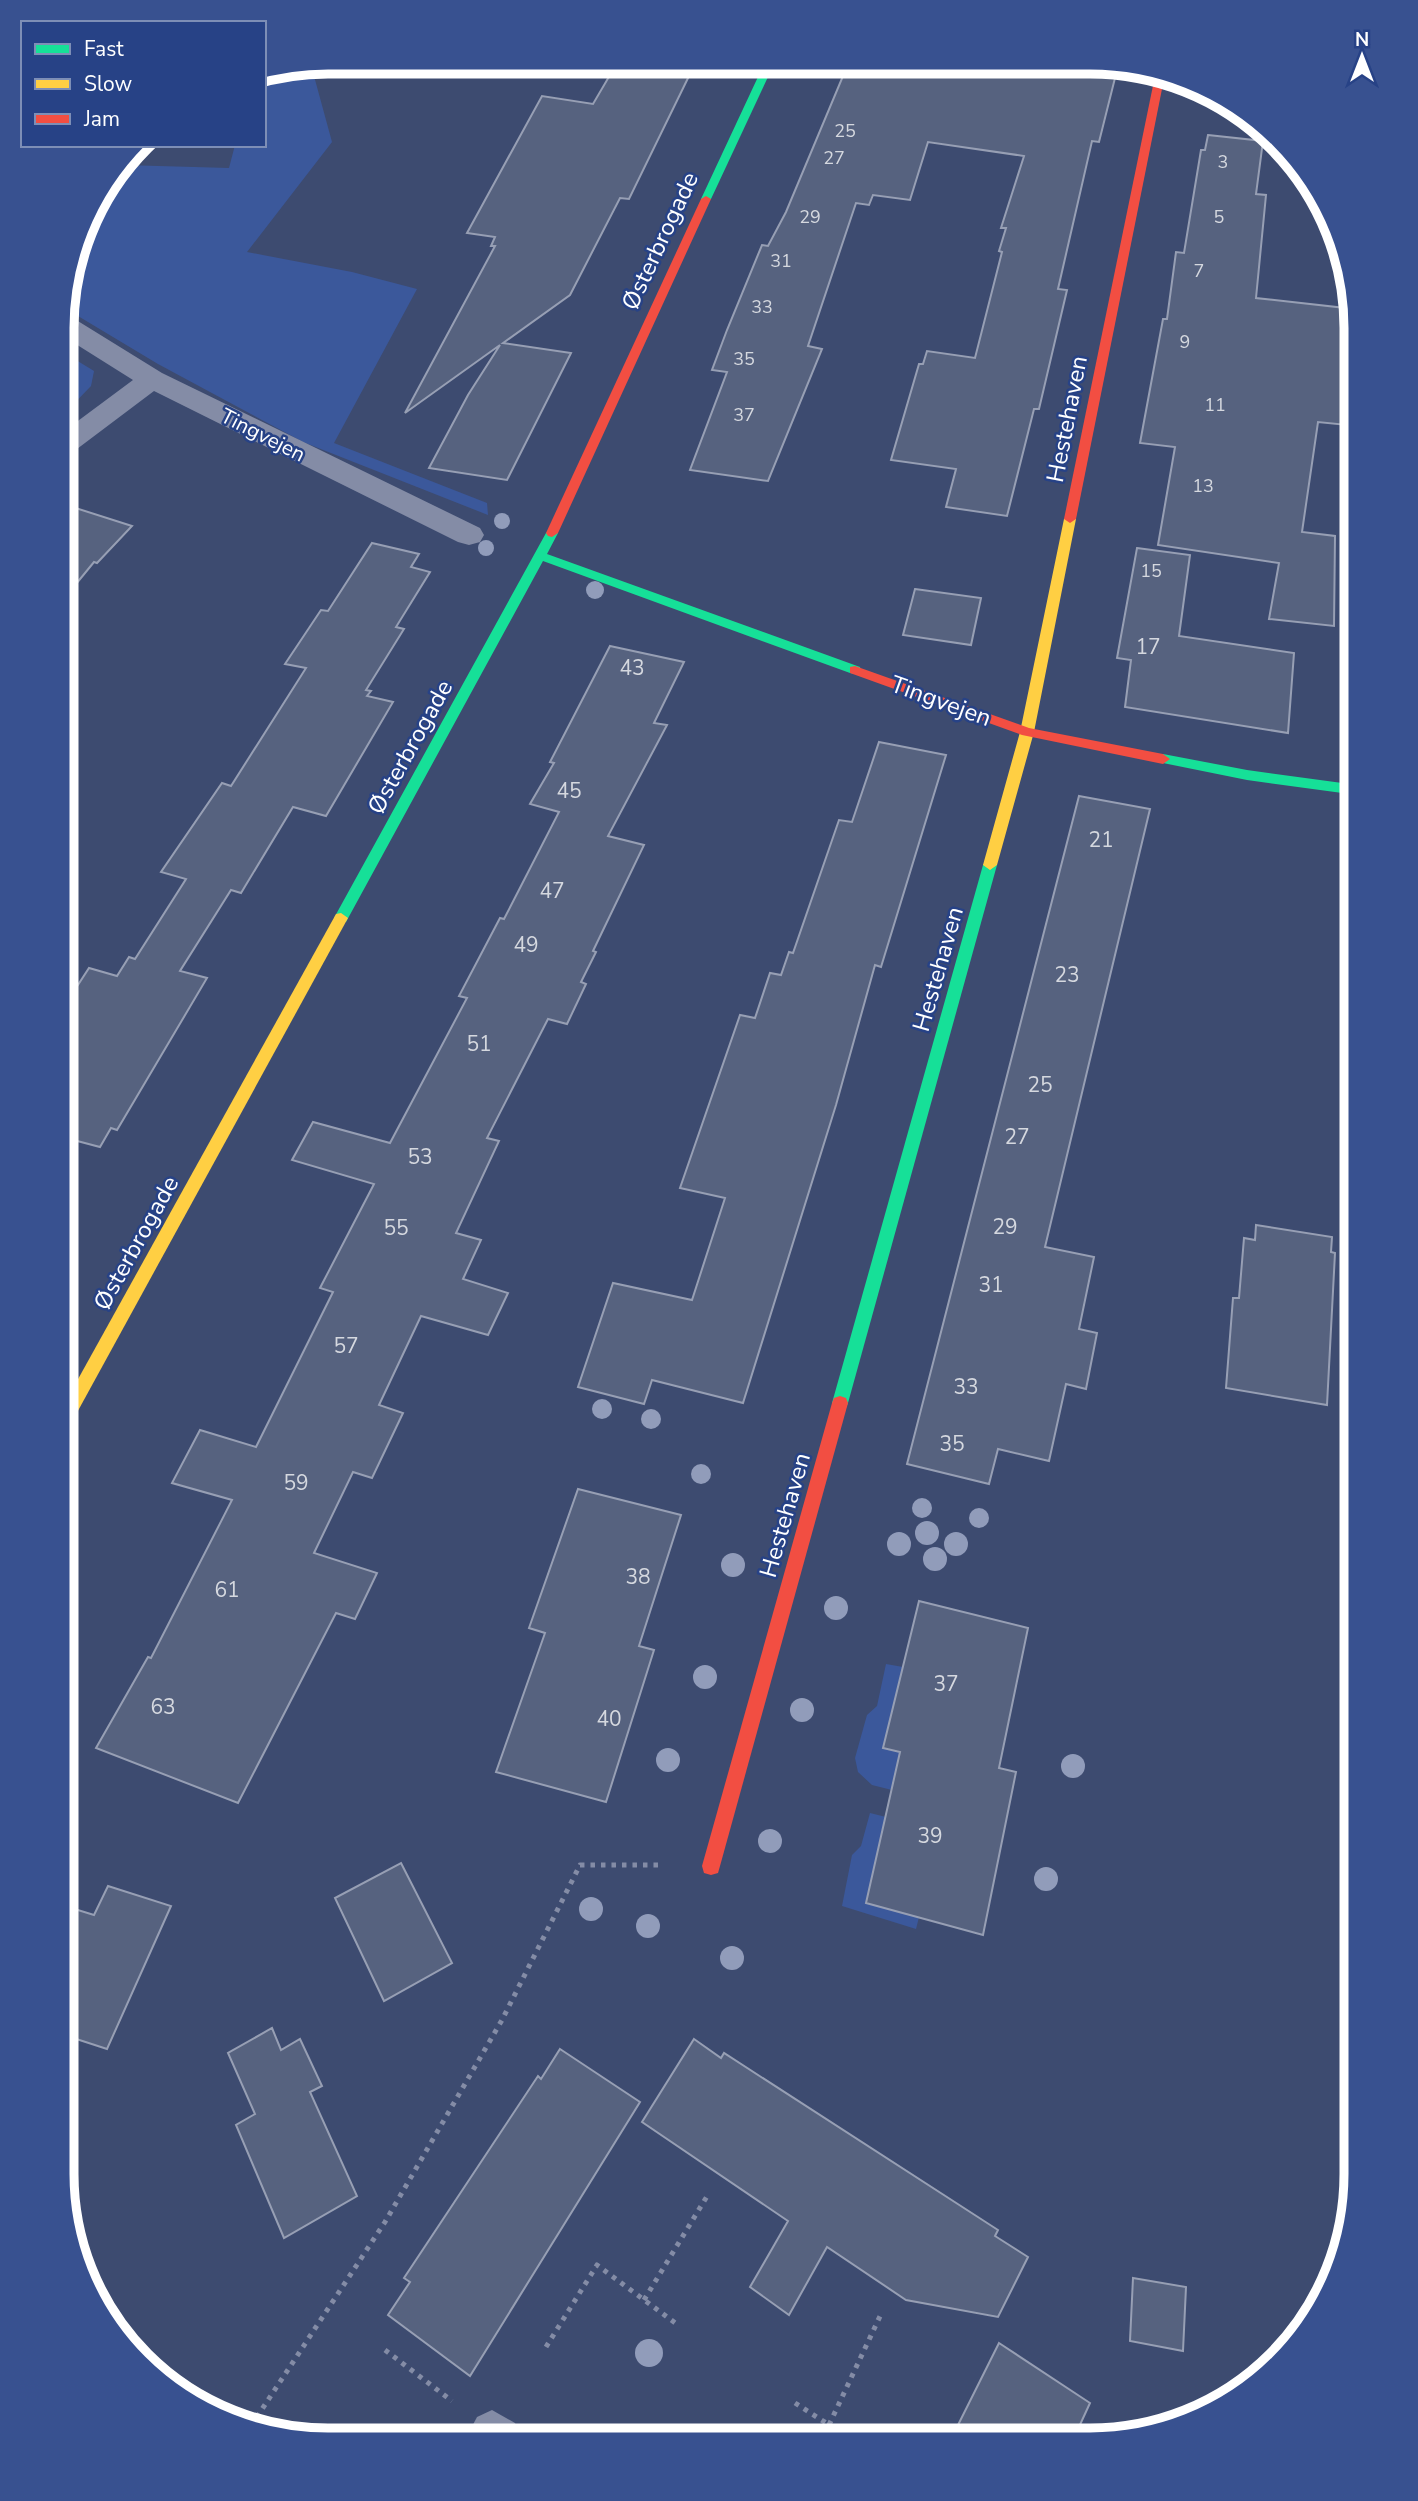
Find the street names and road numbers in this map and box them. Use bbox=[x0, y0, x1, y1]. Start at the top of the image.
street label: Østerbrogade bbox=[614, 167, 706, 315]
street label: Hestehaven bbox=[1039, 353, 1095, 485]
street label: Tingvejen bbox=[216, 402, 310, 468]
street label: Tingvejen bbox=[886, 668, 996, 734]
street label: Østerbrogade bbox=[360, 674, 460, 820]
street label: Hestehaven bbox=[905, 903, 971, 1035]
street label: Østerbrogade bbox=[86, 1170, 186, 1316]
street label: Hestehaven bbox=[752, 1449, 818, 1581]

